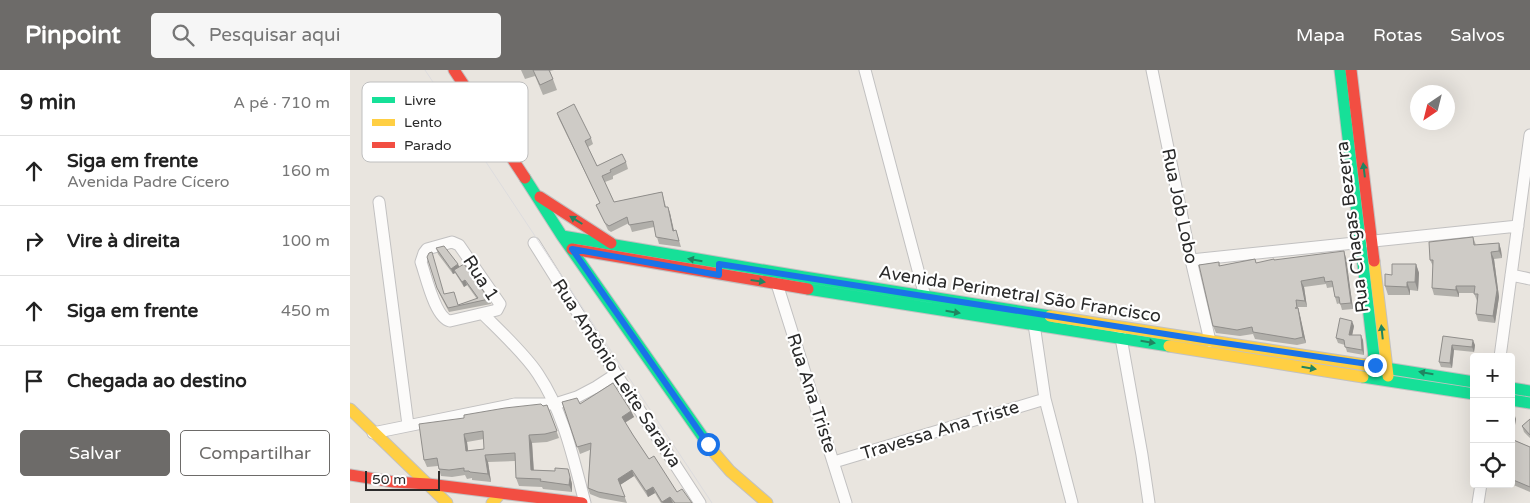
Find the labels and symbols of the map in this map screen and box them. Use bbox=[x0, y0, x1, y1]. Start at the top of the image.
legend bbox=[362, 82, 528, 162]
north arrow bbox=[1410, 85, 1455, 130]
text: Livre bbox=[404, 92, 436, 109]
text: Lento bbox=[404, 114, 442, 131]
text: Parado bbox=[404, 137, 452, 154]
street label: Rua Chagas Bezerra bbox=[1331, 140, 1373, 314]
street label: Rua Job Lobo bbox=[1157, 146, 1203, 266]
one-way arrow bbox=[1359, 162, 1367, 178]
one-way arrow bbox=[569, 215, 583, 225]
street label: Rua 1 bbox=[458, 251, 504, 305]
one-way arrow bbox=[686, 255, 702, 263]
street label: Avenida Perimetral São Francisco bbox=[877, 261, 1163, 327]
street label: Rua Antônio Leite Saraiva bbox=[548, 275, 686, 471]
one-way arrow bbox=[750, 277, 766, 285]
one-way arrow bbox=[945, 308, 961, 316]
one-way arrow bbox=[1378, 324, 1386, 340]
street label: Rua Ana Triste bbox=[782, 330, 842, 456]
one-way arrow bbox=[1140, 339, 1156, 347]
route end bbox=[1364, 354, 1387, 377]
one-way arrow bbox=[1301, 364, 1317, 372]
one-way arrow bbox=[1417, 369, 1433, 377]
street label: Travessa Ana Triste bbox=[858, 395, 1022, 465]
route start bbox=[697, 433, 720, 456]
scale bar bbox=[365, 468, 440, 491]

